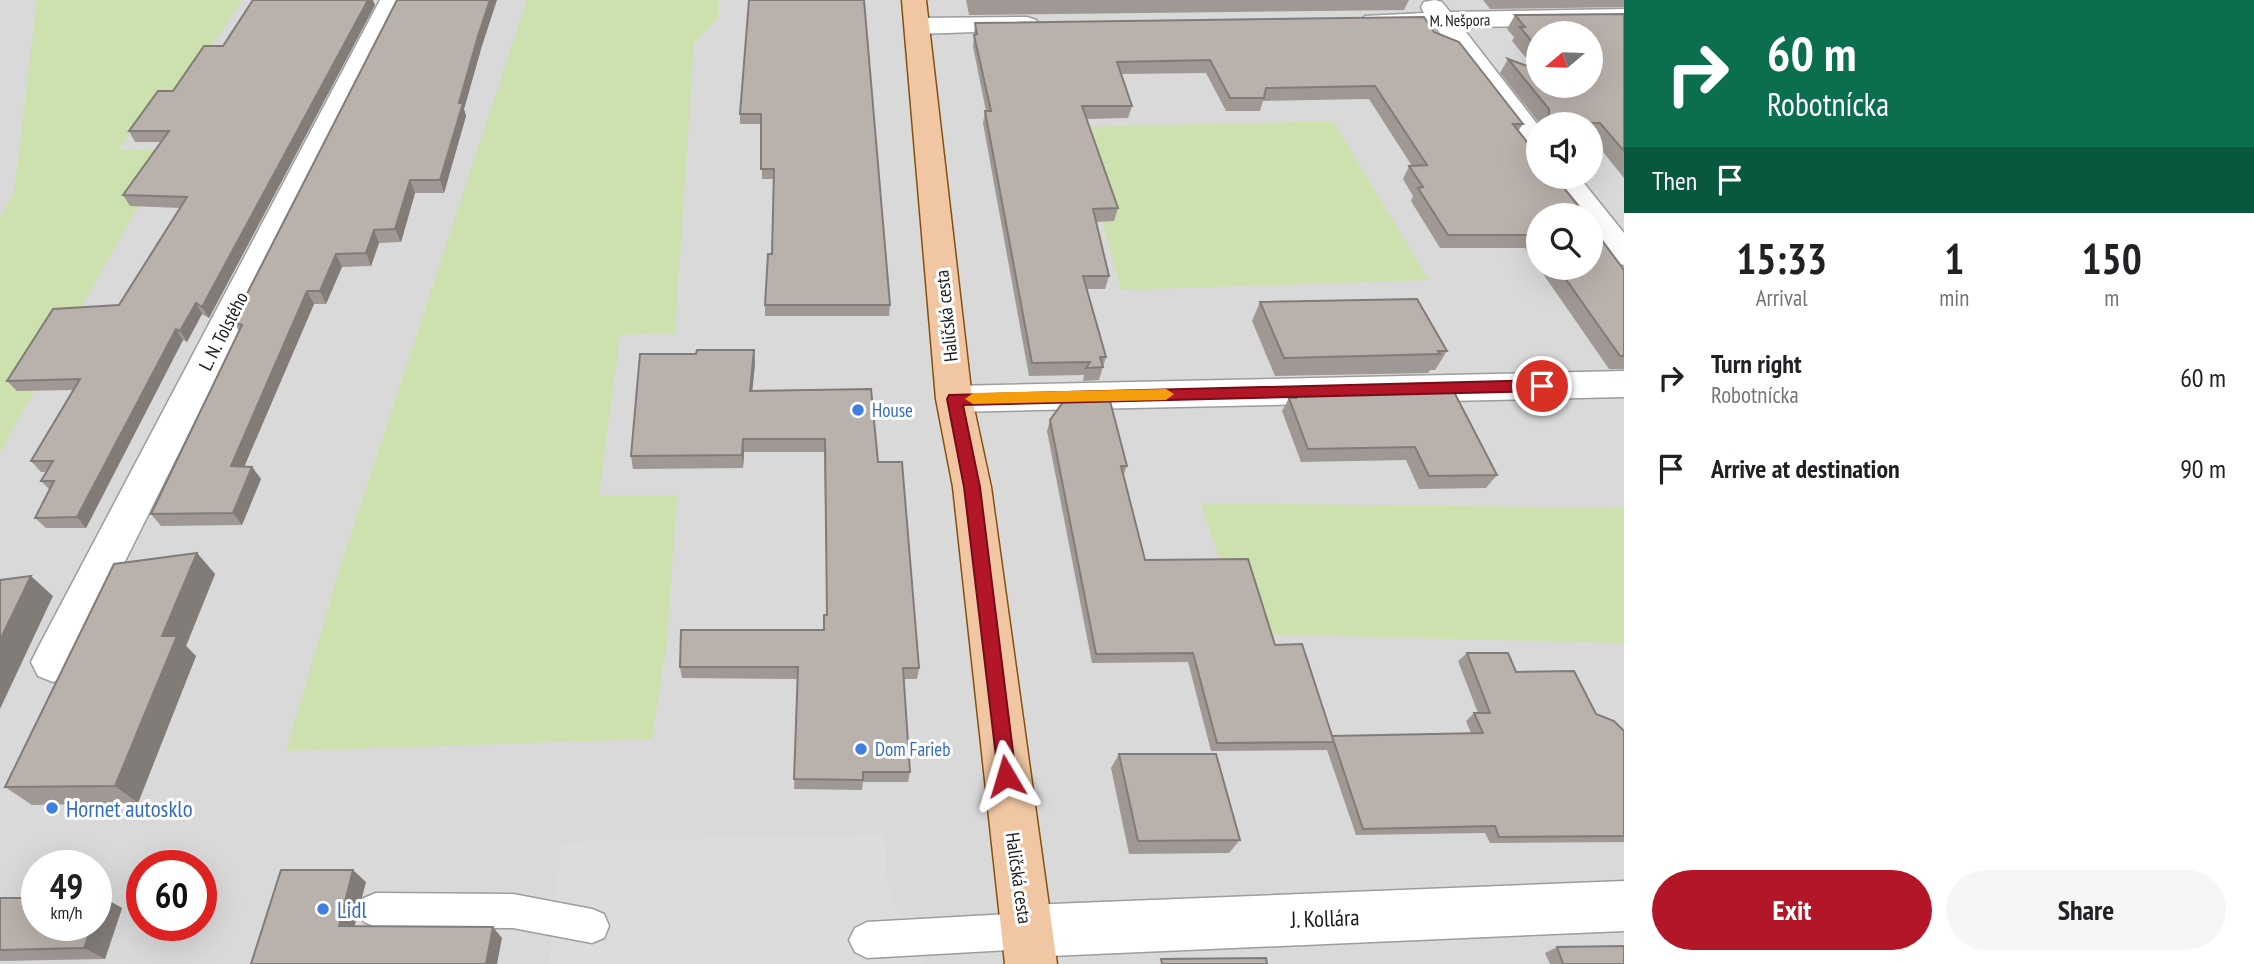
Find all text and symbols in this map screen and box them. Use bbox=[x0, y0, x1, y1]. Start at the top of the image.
street label: M. Nešpora bbox=[1430, 9, 1490, 31]
north arrow bbox=[1526, 21, 1603, 98]
map controls bbox=[1526, 21, 1603, 280]
text: 60 m bbox=[1767, 21, 1856, 85]
icon: right bbox=[1652, 28, 1743, 119]
text: Robotnícka bbox=[1767, 83, 1889, 125]
button: sound bbox=[1526, 112, 1603, 189]
icon: arrive bbox=[1711, 161, 1749, 199]
text: Then bbox=[1652, 164, 1697, 197]
button: search bbox=[1526, 203, 1603, 280]
text: 15:33 bbox=[1736, 231, 1827, 286]
text: 1 bbox=[1944, 231, 1964, 286]
text: 150 bbox=[2082, 231, 2142, 286]
street label: Haličská cesta bbox=[929, 269, 963, 363]
text: Arrival bbox=[1756, 283, 1808, 312]
text: min bbox=[1939, 283, 1969, 312]
text: m bbox=[2104, 283, 2119, 312]
street label: L. N. Tolstého bbox=[193, 288, 253, 374]
text: Turn right bbox=[1711, 347, 1802, 380]
pin bbox=[1512, 356, 1572, 416]
icon: right bbox=[1652, 359, 1690, 397]
text: 60 m bbox=[2180, 361, 2226, 394]
icon: arrive bbox=[1523, 367, 1561, 405]
text: Robotnícka bbox=[1711, 380, 1799, 409]
place label: House bbox=[872, 398, 913, 422]
marker: House bbox=[850, 402, 866, 418]
icon: arrive bbox=[1652, 450, 1690, 488]
text: Arrive at destination bbox=[1711, 452, 1900, 485]
text: 90 m bbox=[2180, 452, 2226, 485]
place label: Dom Farieb bbox=[875, 737, 950, 761]
position arrow bbox=[969, 739, 1043, 813]
marker: Dom Farieb bbox=[853, 741, 869, 757]
place label: Hornet autosklo bbox=[66, 794, 193, 823]
marker: Hornet autosklo bbox=[44, 800, 60, 816]
street label: Haličská cesta bbox=[1001, 831, 1037, 925]
speed limit sign: 60 bbox=[126, 850, 217, 941]
text: 49 bbox=[50, 863, 83, 909]
button: Exit bbox=[1652, 870, 1932, 950]
button: Share bbox=[1946, 870, 2226, 950]
place label: Lidl bbox=[337, 895, 367, 924]
text: km/h bbox=[51, 901, 82, 924]
marker: Lidl bbox=[315, 901, 331, 917]
street label: J. Kollára bbox=[1289, 902, 1360, 934]

